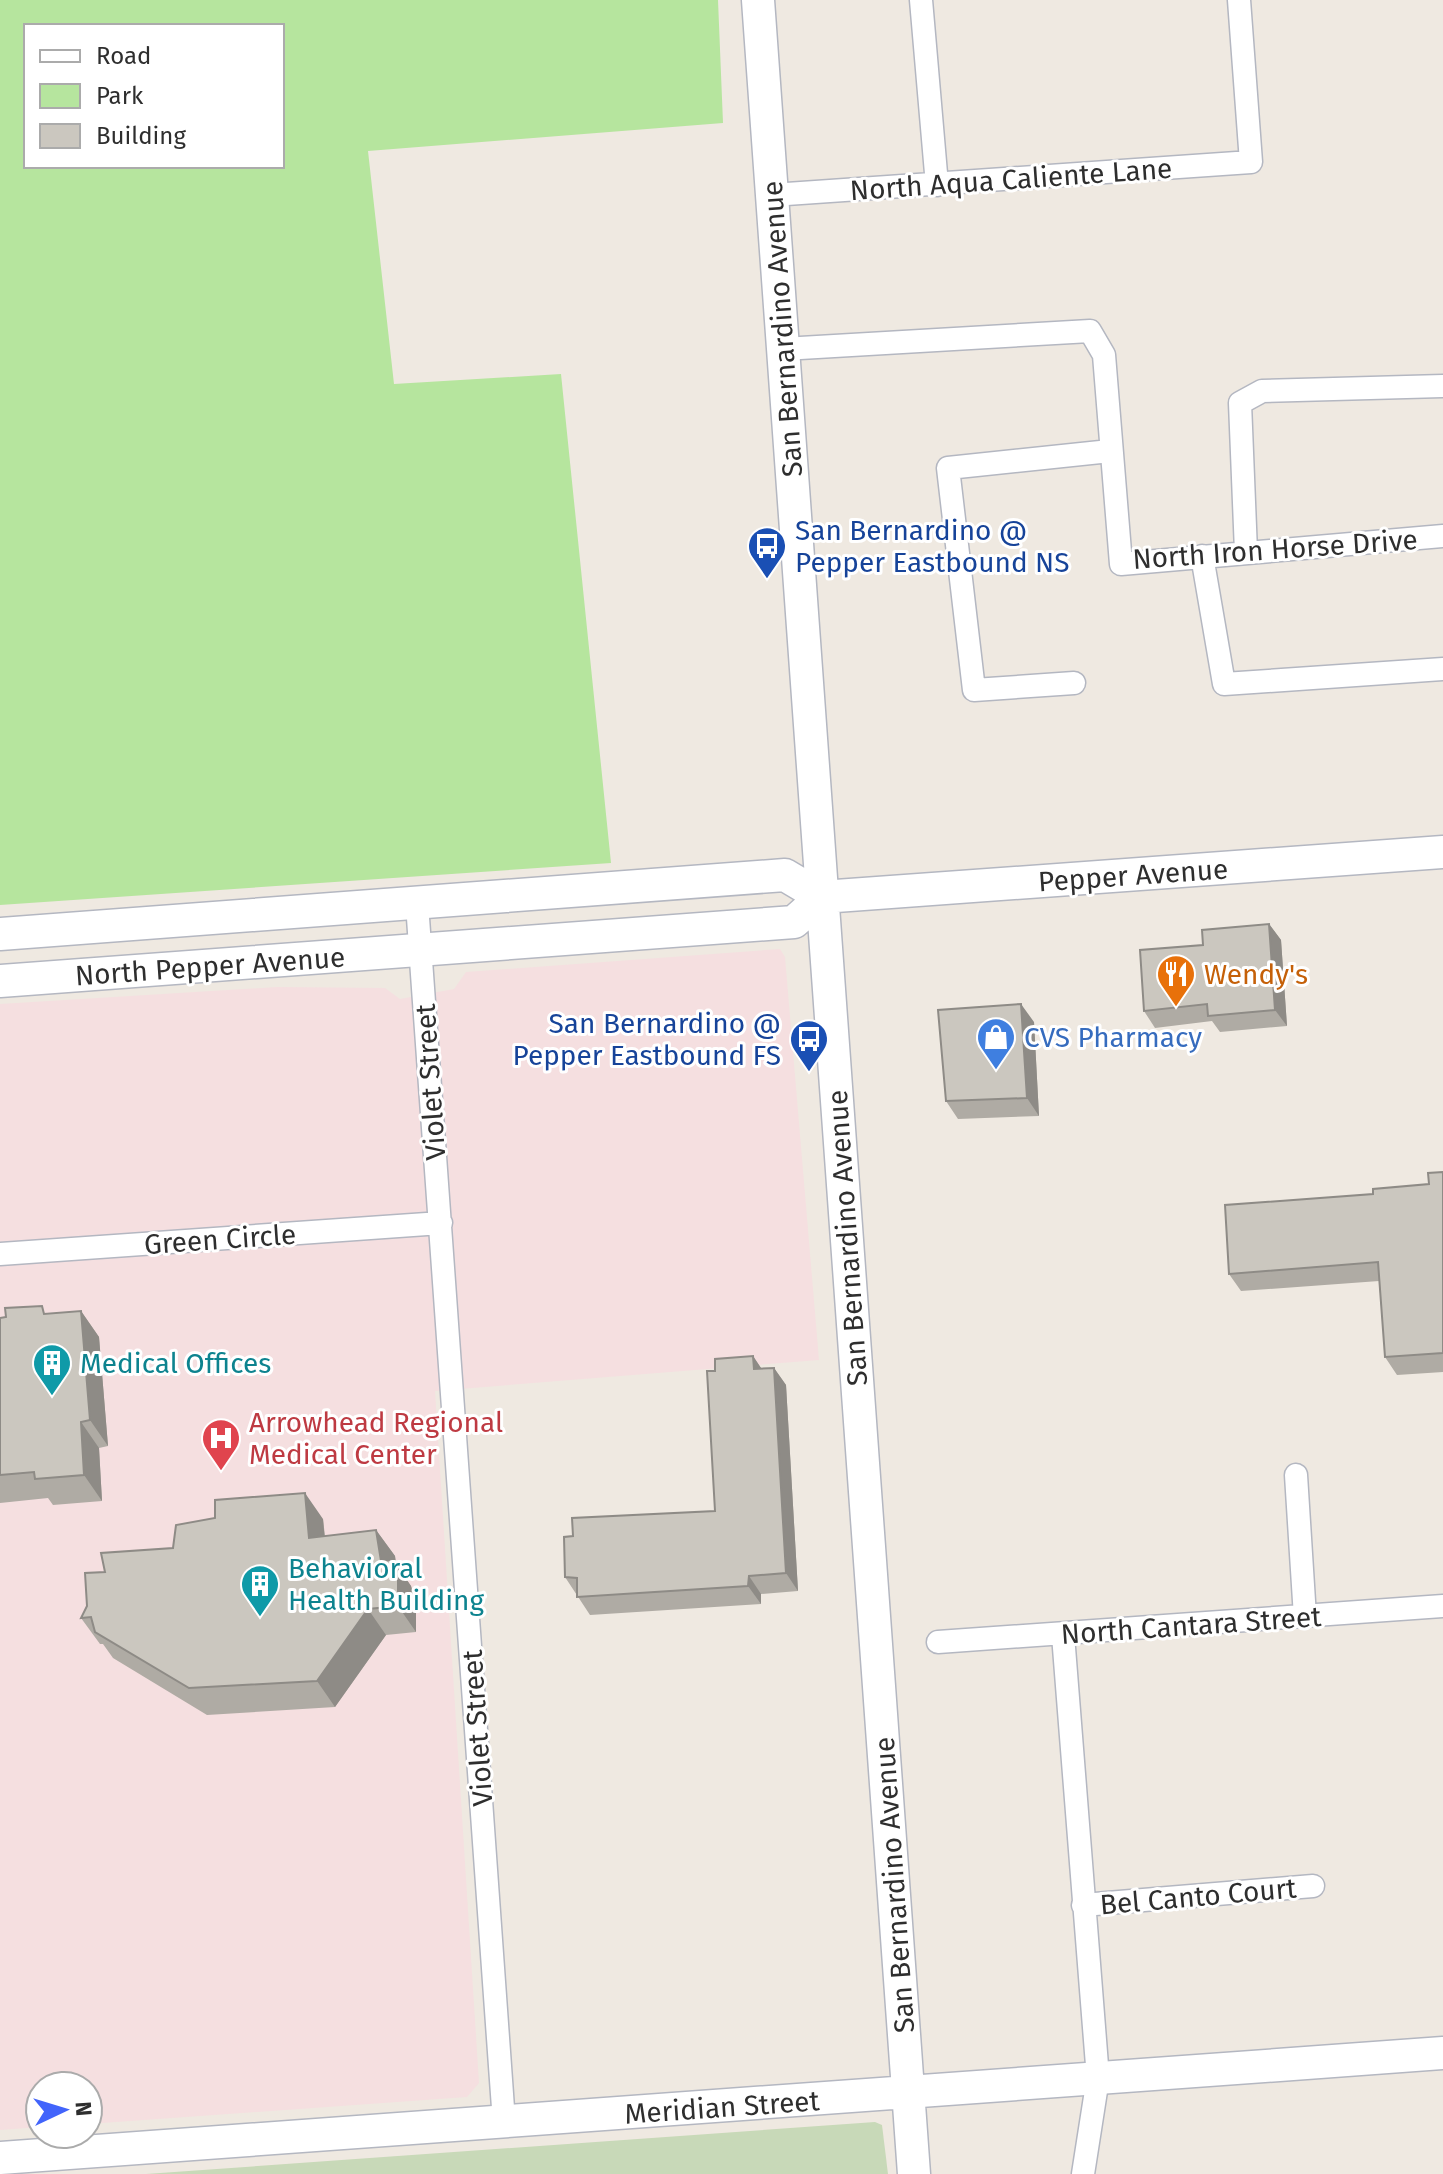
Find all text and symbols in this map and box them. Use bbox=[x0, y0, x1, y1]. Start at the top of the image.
legend bbox=[24, 24, 284, 168]
text: Road bbox=[96, 42, 151, 70]
text: Park bbox=[96, 82, 144, 110]
text: Building bbox=[96, 122, 186, 150]
street label: North Aqua Caliente Lane bbox=[849, 152, 1173, 207]
street label: San Bernardino Avenue bbox=[756, 180, 809, 478]
place label: San Bernardino @ Pepper Eastbound NS bbox=[795, 514, 1069, 579]
street label: North Iron Horse Drive bbox=[1131, 523, 1419, 576]
bus stop icon: San Bernardino @ Pepper Eastbound NS bbox=[746, 525, 788, 580]
street label: Pepper Avenue bbox=[1037, 852, 1229, 899]
street label: North Pepper Avenue bbox=[74, 941, 346, 992]
restaurant icon: Wendy's bbox=[1155, 953, 1197, 1008]
place label: Wendy's bbox=[1204, 958, 1308, 991]
street label: Violet Street bbox=[409, 1002, 452, 1161]
place label: San Bernardino @ Pepper Eastbound FS bbox=[512, 1007, 781, 1072]
shop icon: CVS Pharmacy bbox=[975, 1016, 1017, 1071]
bus stop icon: San Bernardino @ Pepper Eastbound FS bbox=[788, 1018, 830, 1073]
place label: CVS Pharmacy bbox=[1024, 1021, 1202, 1054]
street label: San Bernardino Avenue bbox=[821, 1089, 874, 1387]
street label: Green Circle bbox=[143, 1218, 297, 1261]
building icon: Medical Offices bbox=[31, 1342, 73, 1397]
place label: Medical Offices bbox=[80, 1347, 271, 1380]
place label: Arrowhead Regional Medical Center bbox=[249, 1406, 503, 1471]
hospital icon: Arrowhead Regional Medical Center bbox=[200, 1417, 242, 1472]
place label: Behavioral Health Building bbox=[288, 1552, 484, 1617]
building icon: Behavioral Health Building bbox=[239, 1563, 281, 1618]
street label: North Cantara Street bbox=[1060, 1600, 1323, 1651]
street label: Violet Street bbox=[456, 1648, 499, 1807]
street label: San Bernardino Avenue bbox=[868, 1736, 921, 2034]
street label: Bel Canto Court bbox=[1098, 1871, 1299, 1922]
north arrow bbox=[24, 2070, 104, 2150]
street label: Meridian Street bbox=[623, 2084, 822, 2131]
text: N bbox=[69, 2100, 97, 2117]

